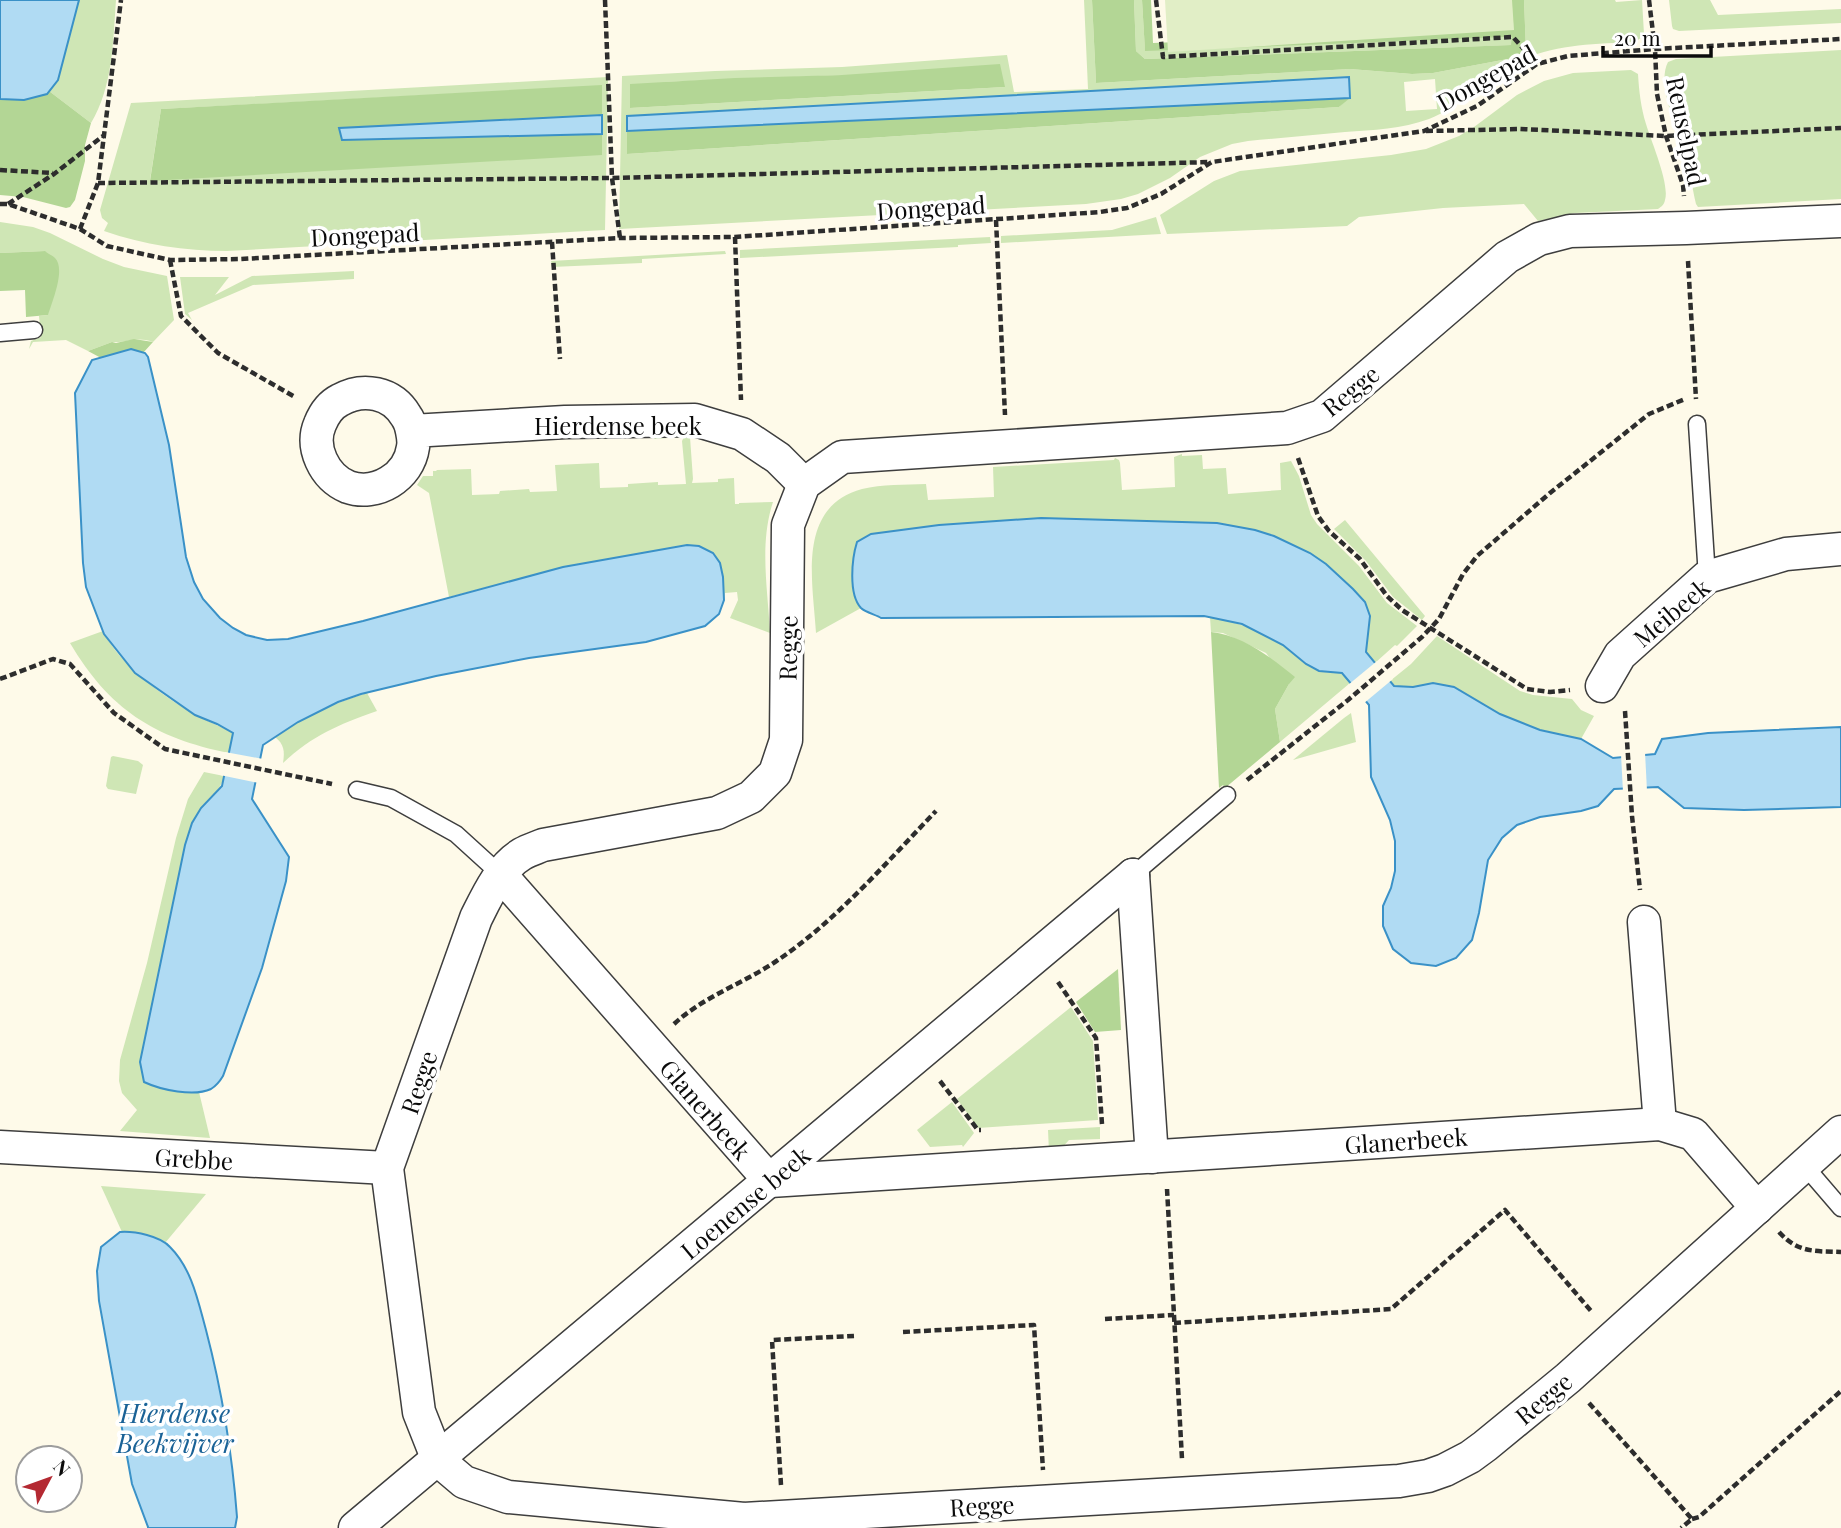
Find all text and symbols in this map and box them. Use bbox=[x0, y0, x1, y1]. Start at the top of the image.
scale bar bbox=[1603, 14, 1712, 58]
text: 20 m bbox=[1614, 23, 1661, 51]
street label: Dongepad bbox=[1431, 37, 1541, 117]
street label: Reuselpad bbox=[1660, 73, 1714, 189]
street label: Dongepad bbox=[876, 187, 987, 227]
street label: Dongepad bbox=[310, 215, 420, 253]
street label: Regge bbox=[1315, 357, 1385, 423]
street label: Hierdense beek bbox=[534, 409, 703, 441]
street label: Meibeek bbox=[1626, 570, 1717, 653]
street label: Regge bbox=[770, 615, 804, 681]
street label: Regge bbox=[392, 1046, 444, 1118]
street label: Glanerbeek bbox=[653, 1052, 759, 1167]
street label: Glanerbeek bbox=[1343, 1120, 1469, 1160]
street label: Loenense beek bbox=[673, 1138, 817, 1266]
street label: Grebbe bbox=[154, 1140, 234, 1176]
street label: Regge bbox=[1508, 1365, 1578, 1431]
water label: Hierdense Beekvijver bbox=[115, 1395, 234, 1460]
north arrow bbox=[14, 1444, 84, 1514]
text: N bbox=[48, 1453, 77, 1481]
street label: Regge bbox=[949, 1487, 1015, 1523]

